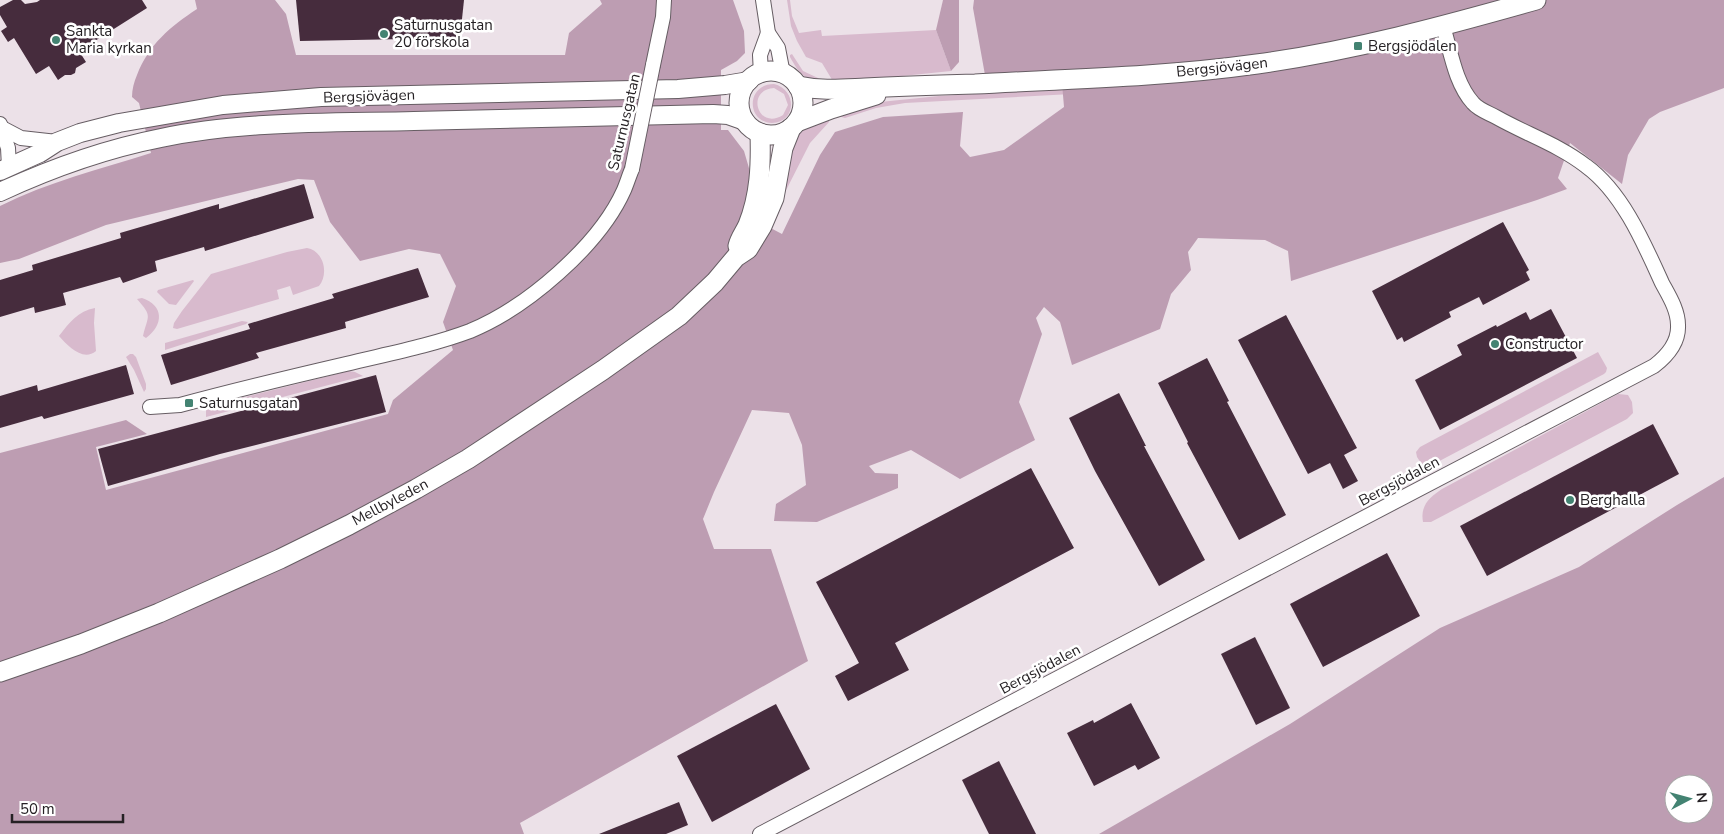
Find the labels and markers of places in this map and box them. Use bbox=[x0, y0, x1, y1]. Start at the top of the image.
place label: Saturnusgatan 20 förskola bbox=[394, 15, 493, 52]
place label: Sankta Maria kyrkan bbox=[66, 21, 152, 58]
marker: Saturnusgatan 20 förskola bbox=[378, 28, 390, 40]
marker: Sankta Maria kyrkan bbox=[50, 34, 62, 46]
place label: Bergsjödalen bbox=[1368, 36, 1457, 56]
marker: Bergsjödalen bbox=[1352, 40, 1364, 52]
place label: Constructor bbox=[1505, 334, 1584, 354]
marker: Constructor bbox=[1489, 338, 1501, 350]
place label: Saturnusgatan bbox=[199, 393, 298, 413]
marker: Saturnusgatan bbox=[183, 397, 195, 409]
place label: Berghalla bbox=[1580, 490, 1645, 510]
marker: Berghalla bbox=[1564, 494, 1576, 506]

